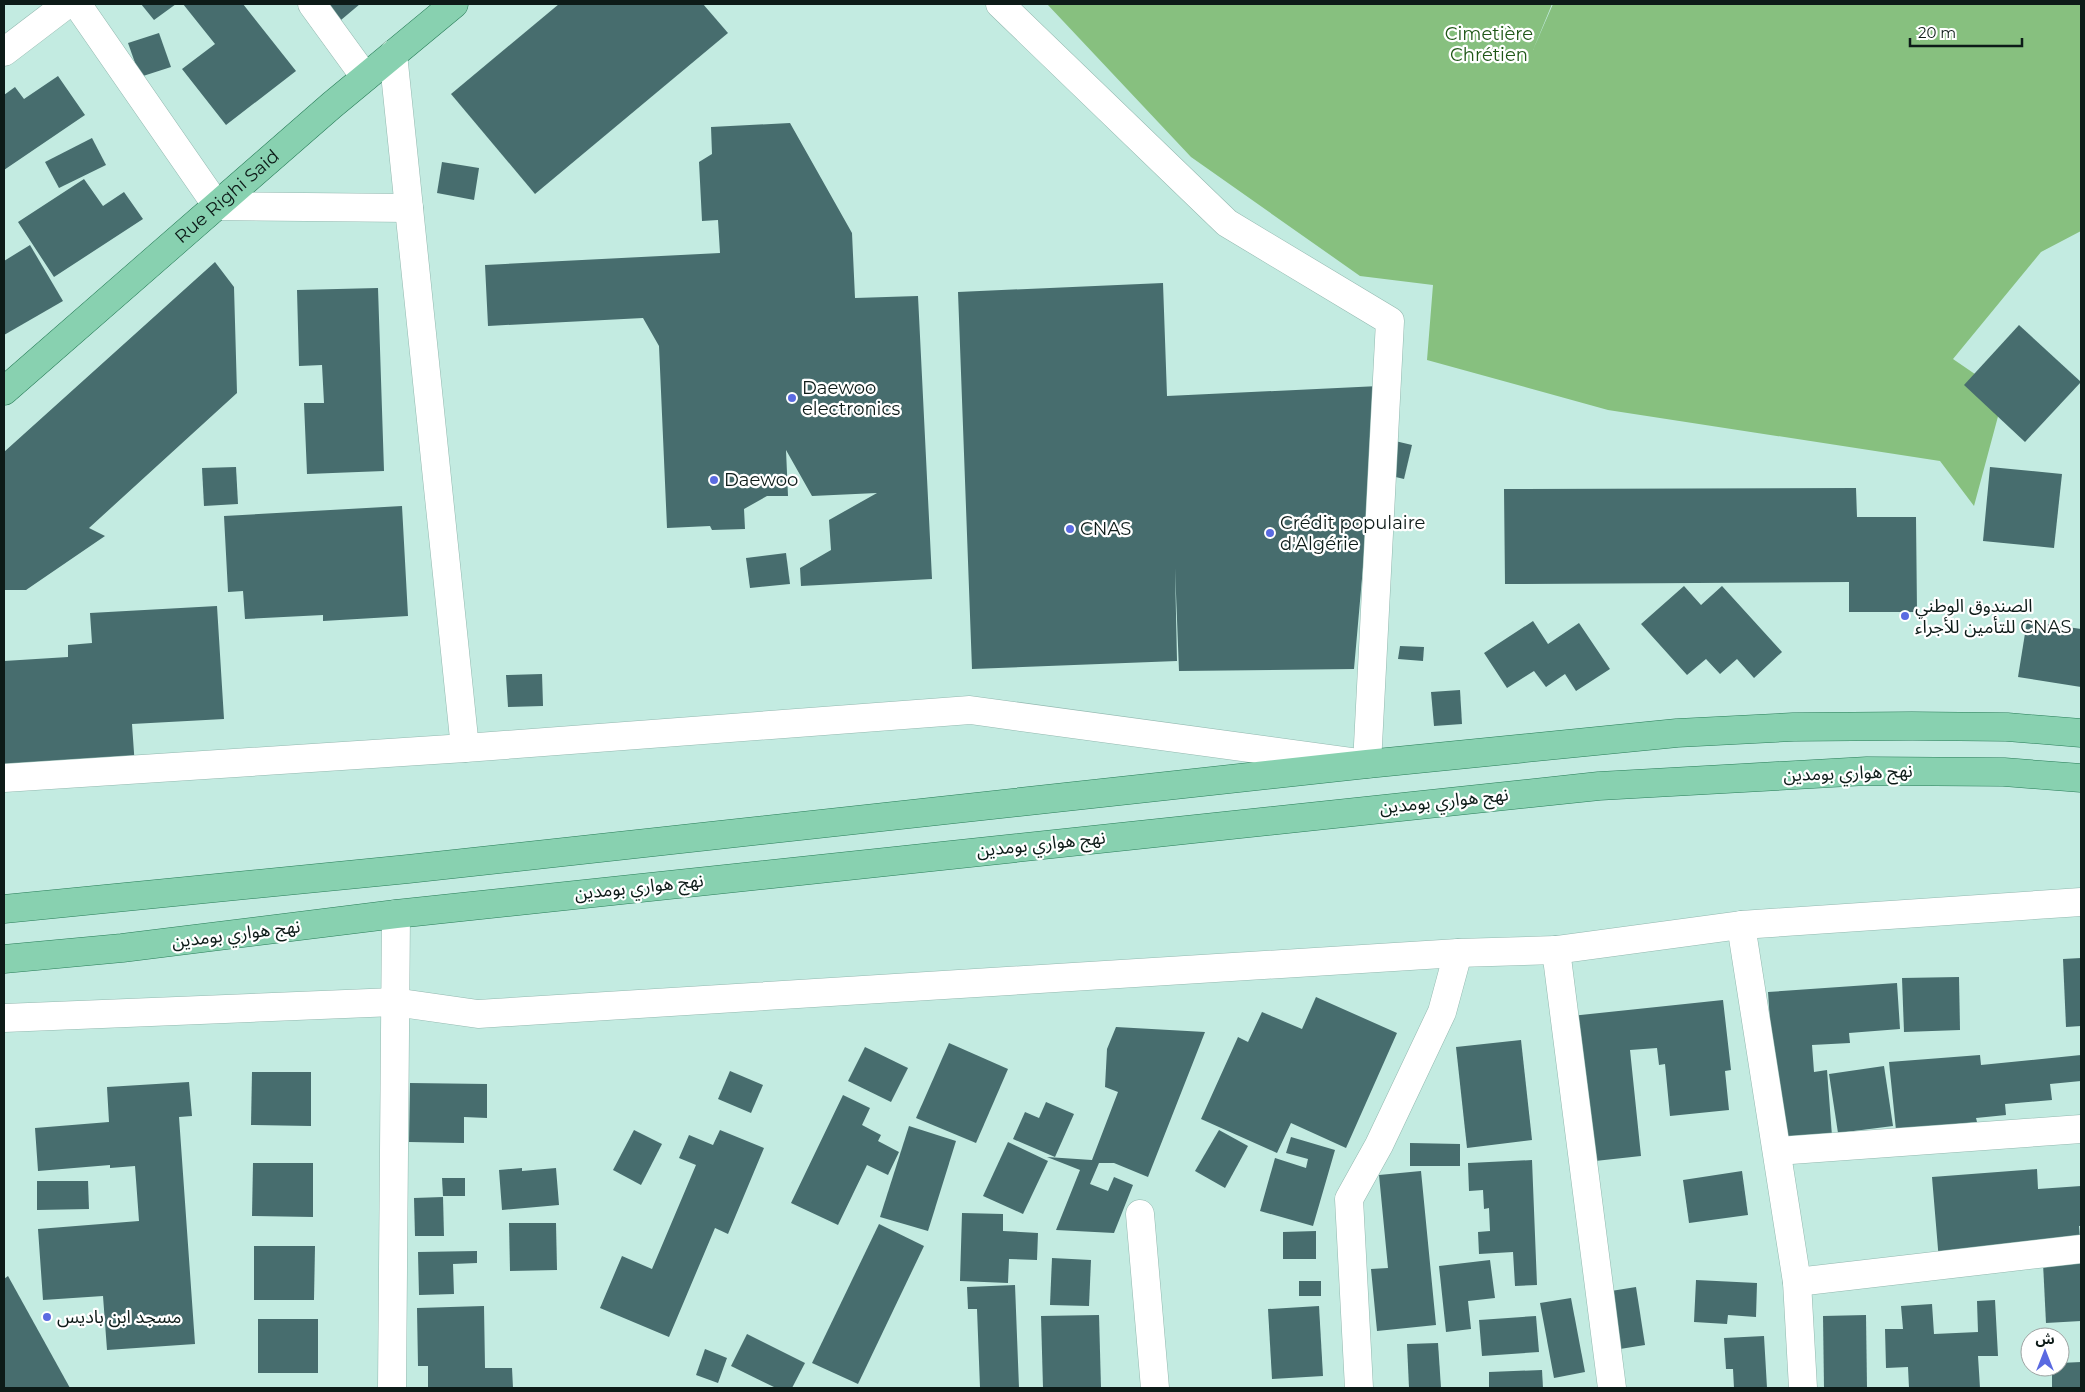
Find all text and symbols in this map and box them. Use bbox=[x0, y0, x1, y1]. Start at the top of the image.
scale bar bbox=[1910, 15, 2022, 47]
park label: Cimetière Chrétien bbox=[1445, 23, 1533, 66]
text: 20 m bbox=[1918, 23, 1956, 42]
street label: Rue Righi Said bbox=[170, 145, 284, 248]
place label: Daewoo electronics bbox=[802, 377, 901, 420]
marker: Daewoo electronics bbox=[786, 392, 798, 404]
place label: Daewoo bbox=[724, 469, 798, 491]
marker: Daewoo bbox=[708, 474, 720, 486]
place label: Crédit populaire d'Algérie bbox=[1280, 512, 1426, 555]
place label: CNAS bbox=[1080, 518, 1131, 540]
marker: CNAS bbox=[1064, 523, 1076, 535]
marker: Crédit populaire d'Algérie bbox=[1264, 527, 1276, 539]
place label: الصندوق الوطني للتأمين للأجراء CNAS bbox=[1915, 595, 2072, 638]
marker: الصندوق الوطني للتأمين للأجراء CNAS bbox=[1899, 610, 1911, 622]
street label: نهج هواري بومدين bbox=[1783, 760, 1913, 788]
street label: نهج هواري بومدين bbox=[1379, 783, 1510, 821]
street label: نهج هواري بومدين bbox=[976, 826, 1107, 864]
street label: نهج هواري بومدين bbox=[574, 869, 705, 907]
street label: نهج هواري بومدين bbox=[170, 915, 302, 955]
place label: مسجد ابن باديس bbox=[57, 1306, 181, 1328]
marker: مسجد ابن باديس bbox=[41, 1311, 53, 1323]
north arrow bbox=[2020, 1327, 2070, 1377]
text: ش bbox=[2035, 1330, 2055, 1348]

